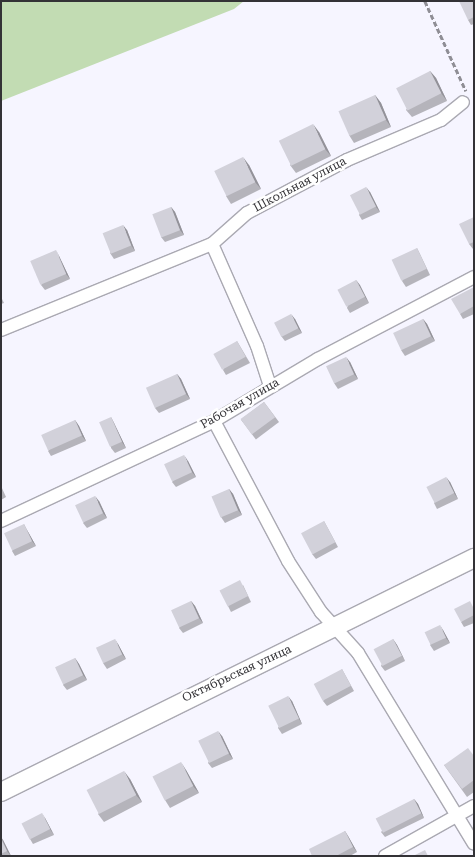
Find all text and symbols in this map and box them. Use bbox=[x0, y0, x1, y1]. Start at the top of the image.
street label: Школьная улица bbox=[251, 154, 349, 216]
street label: Рабочая улица bbox=[198, 376, 282, 432]
street label: Октябрьская улица bbox=[180, 642, 294, 706]

